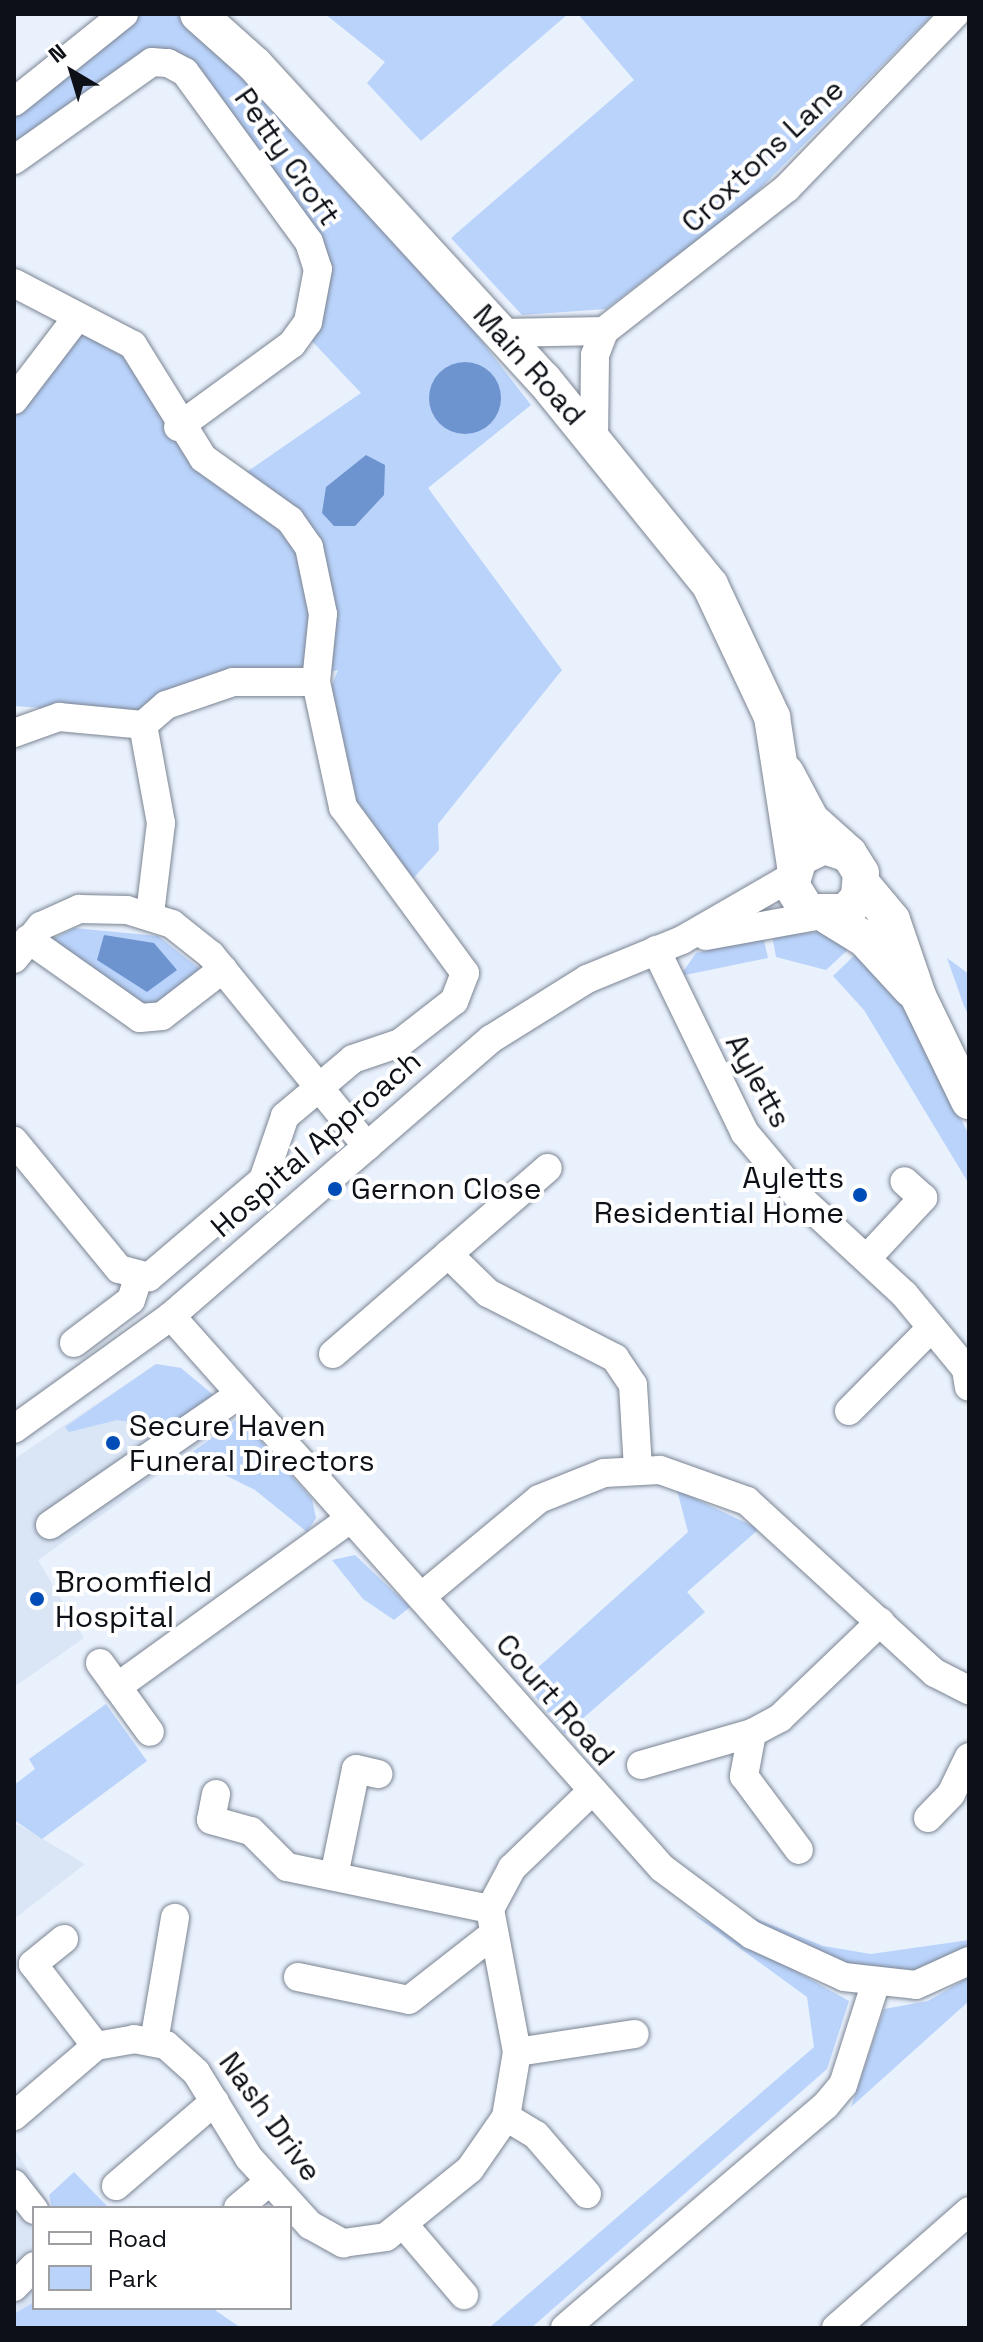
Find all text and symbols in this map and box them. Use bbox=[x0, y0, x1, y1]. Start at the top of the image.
north arrow bbox=[32, 32, 112, 112]
text: N bbox=[43, 38, 72, 69]
street label: Croxtons Lane bbox=[674, 72, 852, 240]
street label: Petty Croft bbox=[227, 81, 347, 233]
street label: Main Road bbox=[465, 297, 593, 433]
street label: Ayletts bbox=[718, 1028, 798, 1134]
street label: Hospital Approach bbox=[204, 1043, 428, 1245]
place label: Ayletts Residential Home bbox=[594, 1160, 844, 1230]
place label: Gernon Close bbox=[351, 1171, 542, 1207]
marker: Gernon Close bbox=[326, 1180, 344, 1198]
marker: Ayletts Residential Home bbox=[851, 1186, 869, 1204]
place label: Secure Haven Funeral Directors bbox=[129, 1408, 375, 1478]
marker: Secure Haven Funeral Directors bbox=[104, 1434, 122, 1452]
place label: Broomfield Hospital bbox=[55, 1564, 212, 1634]
marker: Broomfield Hospital bbox=[26, 1588, 48, 1610]
street label: Court Road bbox=[488, 1627, 622, 1773]
street label: Nash Drive bbox=[211, 2045, 329, 2189]
legend bbox=[32, 2206, 292, 2310]
text: Road bbox=[108, 2223, 167, 2254]
text: Park bbox=[108, 2263, 158, 2294]

